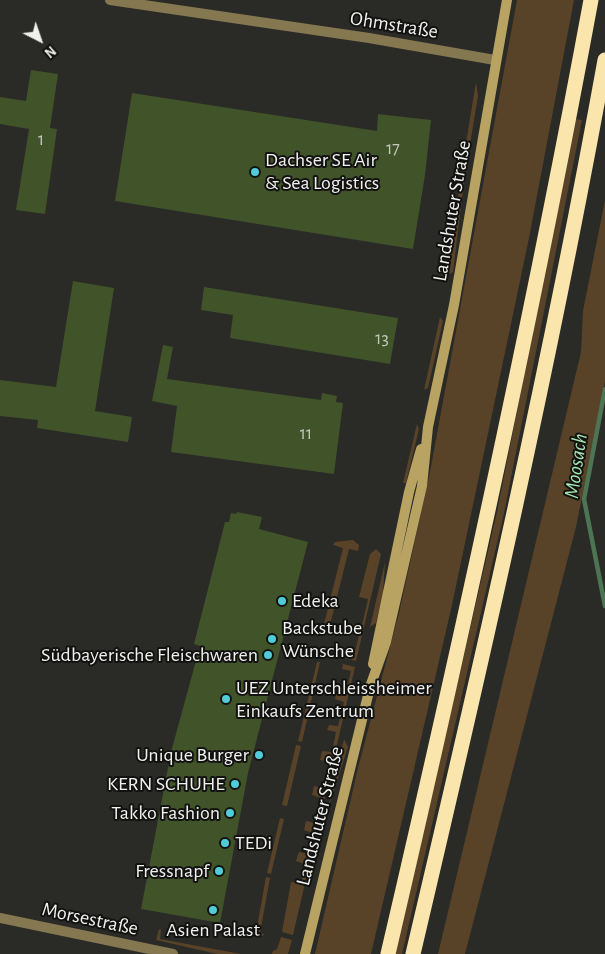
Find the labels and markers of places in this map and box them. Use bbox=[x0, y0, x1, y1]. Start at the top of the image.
place label: Dachser SE Air & Sea Logistics bbox=[265, 148, 379, 195]
marker: Dachser SE Air & Sea Logistics bbox=[249, 166, 261, 178]
place label: Edeka bbox=[292, 589, 339, 613]
marker: Edeka bbox=[276, 595, 288, 607]
place label: Backstube Wünsche bbox=[282, 616, 362, 663]
marker: Backstube Wünsche bbox=[266, 633, 278, 645]
place label: Südbayerische Fleischwaren bbox=[41, 643, 258, 667]
marker: Südbayerische Fleischwaren bbox=[262, 649, 274, 661]
place label: UEZ Unterschleissheimer Einkaufs Zentrum bbox=[236, 676, 432, 723]
marker: UEZ Unterschleissheimer Einkaufs Zentrum bbox=[220, 693, 232, 705]
place label: Unique Burger bbox=[136, 743, 249, 767]
marker: Unique Burger bbox=[253, 749, 265, 761]
place label: KERN SCHUHE bbox=[107, 772, 225, 796]
marker: KERN SCHUHE bbox=[229, 778, 241, 790]
place label: Takko Fashion bbox=[111, 801, 220, 825]
marker: Takko Fashion bbox=[224, 807, 236, 819]
place label: TEDi bbox=[235, 831, 272, 855]
marker: TEDi bbox=[219, 837, 231, 849]
place label: Fressnapf bbox=[135, 859, 209, 883]
marker: Fressnapf bbox=[213, 865, 225, 877]
marker: Asien Palast bbox=[207, 904, 219, 916]
place label: Asien Palast bbox=[166, 918, 260, 942]

